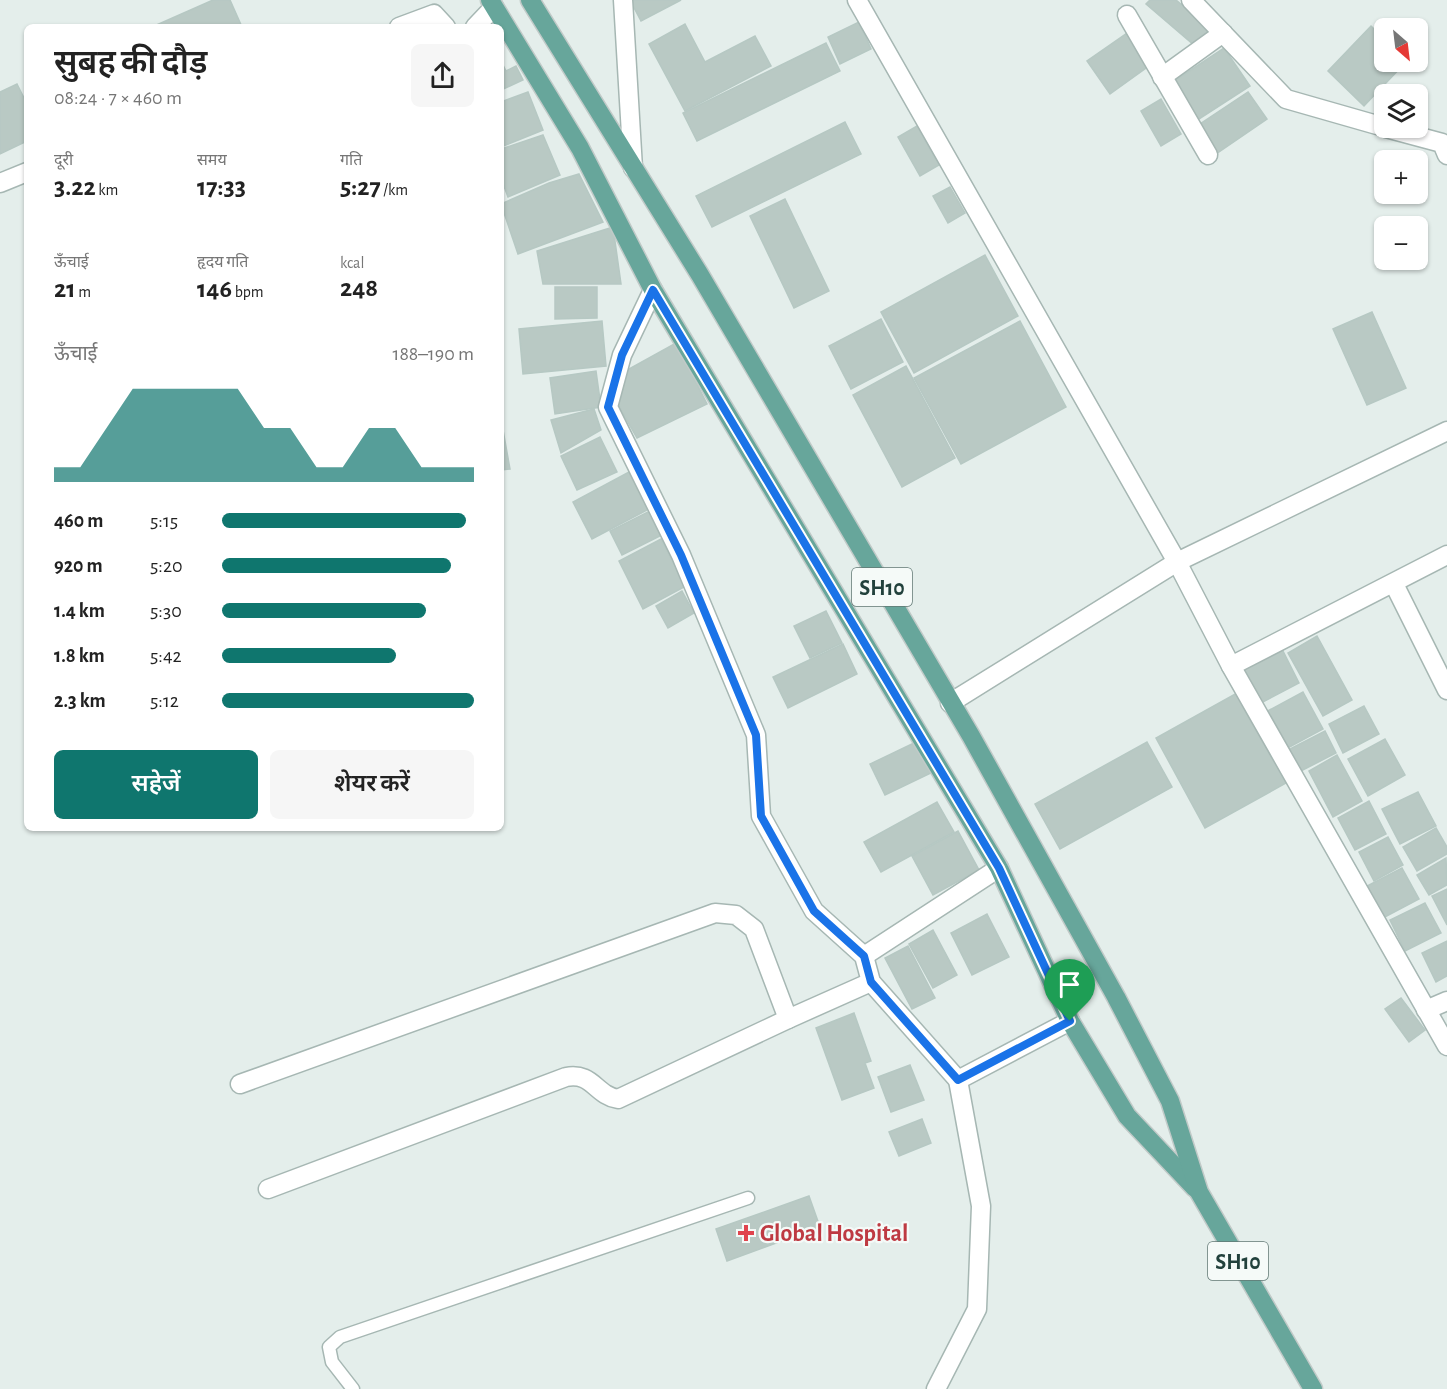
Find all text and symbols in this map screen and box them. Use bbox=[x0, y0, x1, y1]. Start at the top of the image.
north arrow bbox=[1374, 18, 1428, 72]
map controls bbox=[1374, 18, 1428, 270]
button: share bbox=[411, 44, 474, 107]
text: सुबह की दौड़ bbox=[54, 47, 207, 80]
button: layers bbox=[1374, 84, 1428, 138]
text: 08:24 · 7 × 460 m bbox=[54, 88, 182, 108]
button: + bbox=[1374, 150, 1428, 204]
text: दूरी bbox=[54, 152, 73, 168]
text: समय bbox=[197, 152, 227, 168]
text: गति bbox=[340, 152, 362, 168]
text: 3.22 bbox=[54, 174, 96, 200]
text: 17:33 bbox=[197, 174, 246, 200]
text: 5:27 bbox=[340, 174, 381, 200]
text: km bbox=[96, 182, 118, 198]
text: /km bbox=[381, 182, 408, 198]
button: − bbox=[1374, 216, 1428, 270]
text: ऊँचाई bbox=[54, 254, 89, 270]
text: हृदय गति bbox=[197, 254, 249, 270]
text: kcal bbox=[340, 255, 364, 271]
text: 248 bbox=[340, 275, 378, 301]
text: 21 bbox=[54, 276, 76, 302]
text: 146 bbox=[197, 276, 232, 302]
text: m bbox=[76, 284, 91, 300]
text: bpm bbox=[232, 284, 264, 300]
text: ऊँचाई bbox=[54, 344, 97, 364]
text: 188–190 m bbox=[393, 344, 474, 364]
text: 460 m bbox=[54, 511, 103, 531]
text: 5:15 bbox=[150, 511, 178, 531]
text: 920 m bbox=[54, 556, 103, 576]
text: 5:20 bbox=[150, 556, 183, 576]
road number: SH10 bbox=[852, 568, 912, 606]
text: 1.4 km bbox=[54, 601, 105, 621]
text: 5:30 bbox=[150, 601, 182, 621]
text: 1.8 km bbox=[54, 646, 105, 666]
text: 5:42 bbox=[150, 646, 182, 666]
text: 2.3 km bbox=[54, 691, 106, 711]
text: 5:12 bbox=[150, 691, 179, 711]
button: सहेजें bbox=[54, 750, 258, 819]
button: शेयर करें bbox=[270, 750, 474, 819]
pin bbox=[1044, 959, 1095, 1021]
icon: arrive bbox=[1053, 968, 1086, 1001]
place label: Global Hospital bbox=[760, 1222, 908, 1246]
marker: Global Hospital bbox=[737, 1224, 755, 1242]
road number: SH10 bbox=[1208, 1242, 1268, 1280]

